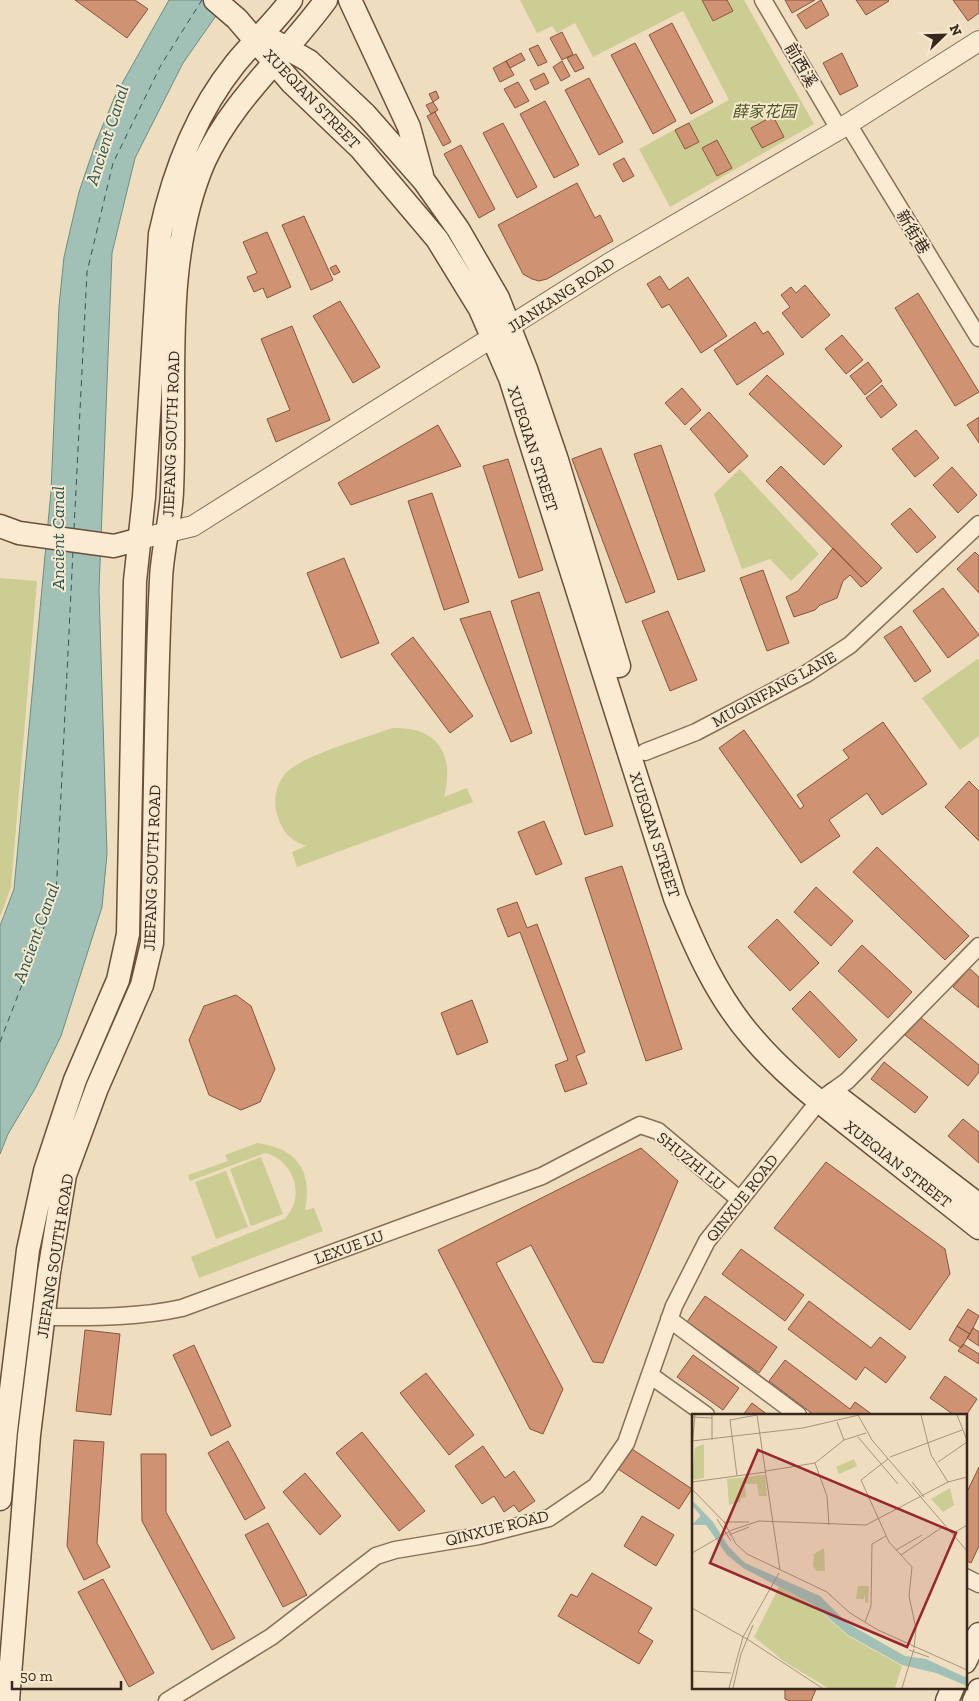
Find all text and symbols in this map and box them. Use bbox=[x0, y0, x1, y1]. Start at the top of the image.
north arrow bbox=[919, 10, 969, 60]
text: N bbox=[946, 22, 966, 39]
street label: 前西溪 bbox=[781, 39, 821, 91]
street label: XUEQIAN STREET bbox=[260, 45, 364, 153]
water label: Ancient Canal bbox=[80, 82, 134, 189]
park label: 薛家花园 bbox=[732, 102, 798, 121]
street label: 新街巷 bbox=[892, 207, 934, 257]
street label: JIANKANG ROAD bbox=[504, 253, 618, 337]
street label: JIEFANG SOUTH ROAD bbox=[159, 350, 183, 518]
street label: XUEQIAN STREET bbox=[504, 384, 562, 514]
water label: Ancient Canal bbox=[47, 486, 69, 591]
street label: MUQINFANG LANE bbox=[709, 647, 839, 731]
street label: XUEQIAN STREET bbox=[626, 770, 684, 900]
street label: JIEFANG SOUTH ROAD bbox=[140, 784, 164, 952]
water label: Ancient Canal bbox=[8, 880, 64, 986]
street label: XUEQIAN STREET bbox=[841, 1116, 955, 1212]
street label: SHUZHI LU bbox=[653, 1128, 729, 1194]
street label: QINXUE ROAD bbox=[702, 1150, 782, 1246]
street label: JIEFANG SOUTH ROAD bbox=[33, 1172, 77, 1340]
street label: LEXUE LU bbox=[312, 1226, 386, 1268]
inset map bbox=[692, 1414, 966, 1688]
street label: QINXUE ROAD bbox=[443, 1506, 551, 1550]
scale bar bbox=[12, 1658, 121, 1690]
text: 50 m bbox=[20, 1667, 53, 1685]

